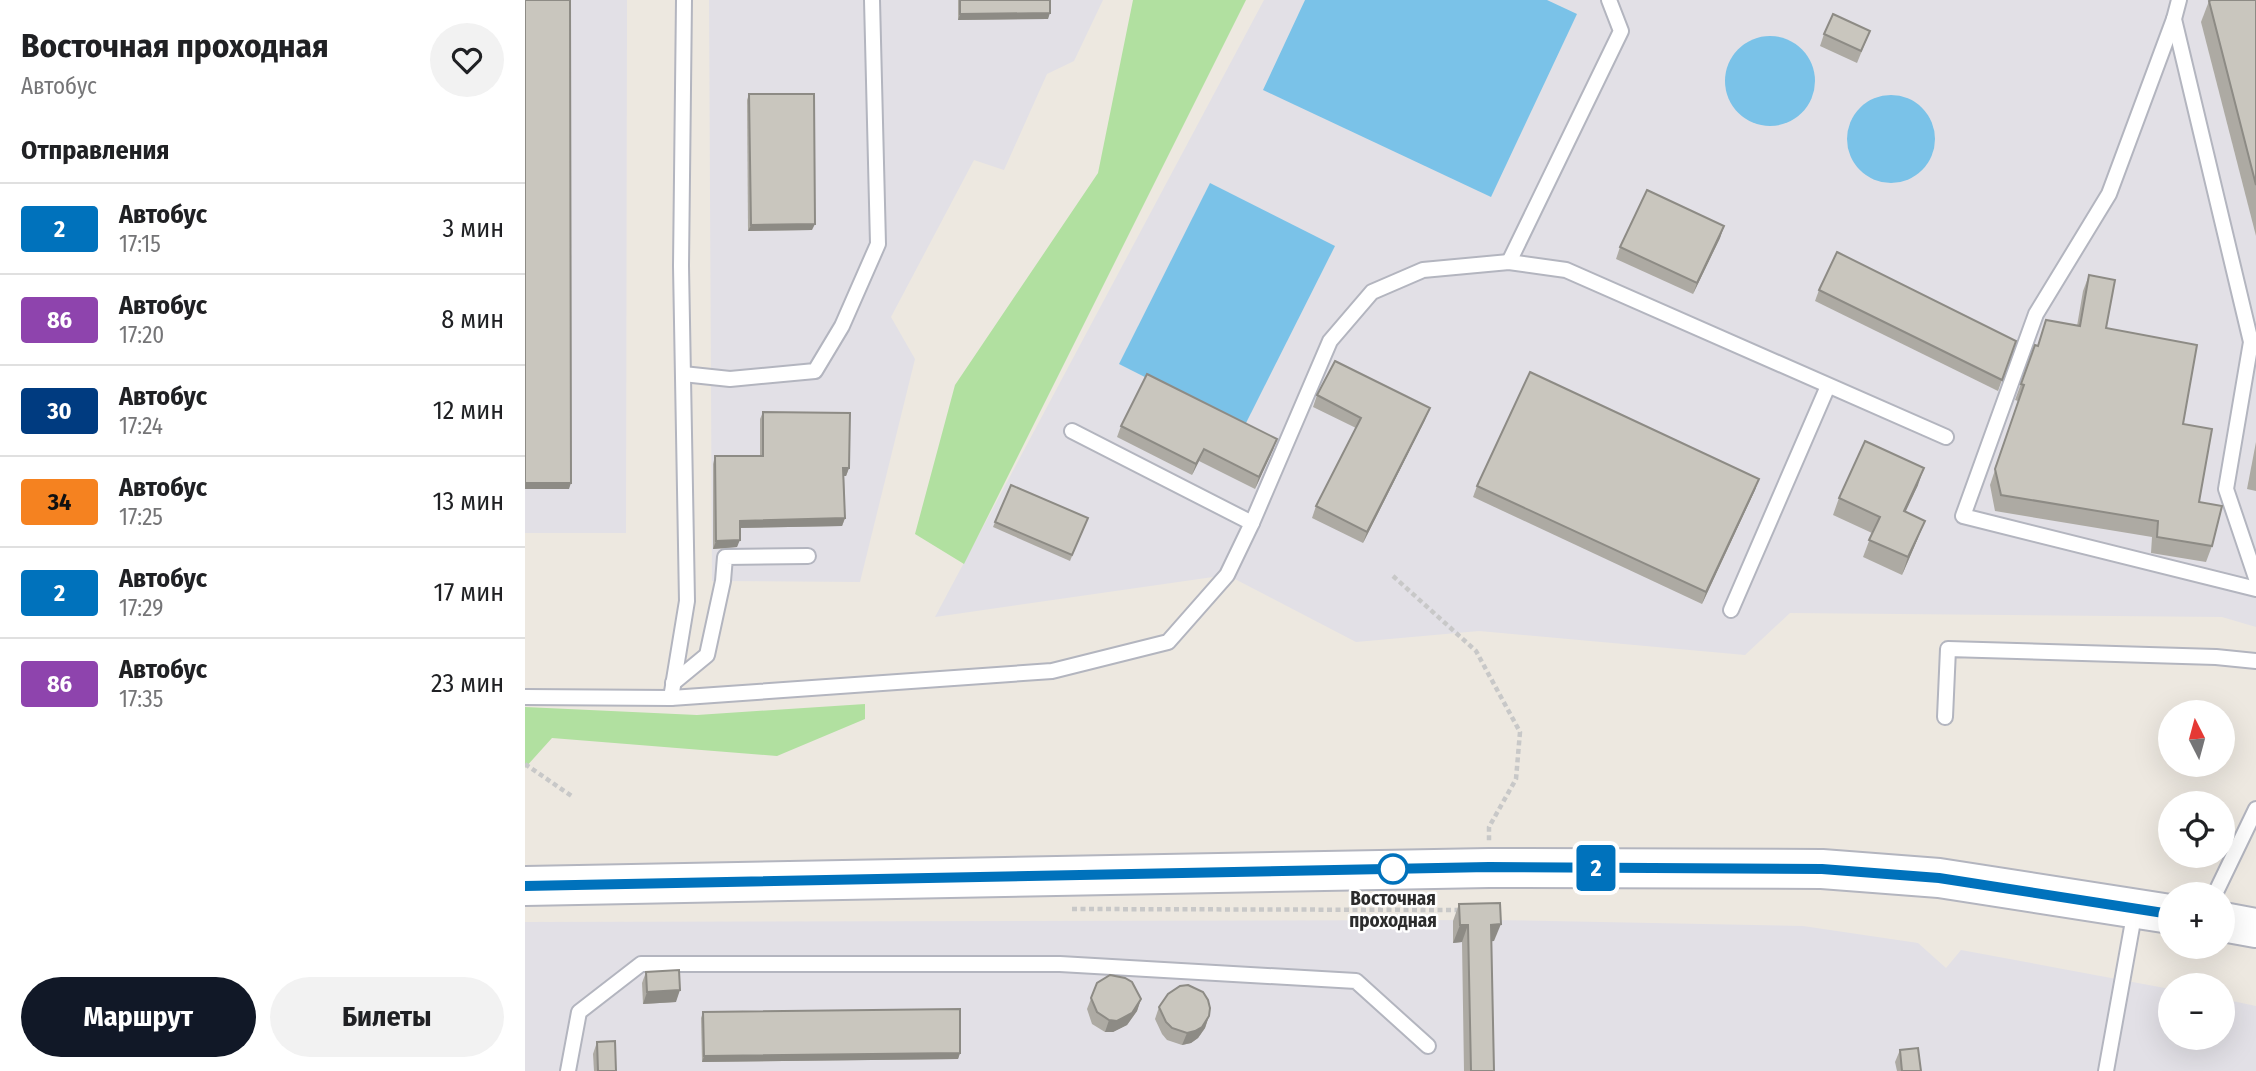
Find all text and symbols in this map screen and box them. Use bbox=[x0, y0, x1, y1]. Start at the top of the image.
button: heart bbox=[430, 23, 504, 97]
text: Восточная проходная bbox=[21, 26, 329, 66]
text: Автобус bbox=[21, 72, 97, 100]
text: Отправления bbox=[21, 135, 170, 166]
text: Автобус bbox=[119, 199, 207, 230]
text: 3 мин bbox=[443, 213, 504, 244]
text: 2 bbox=[54, 215, 65, 243]
text: 17:15 bbox=[119, 230, 161, 258]
text: Автобус bbox=[119, 290, 207, 321]
text: 8 мин bbox=[441, 304, 504, 335]
text: 86 bbox=[47, 306, 72, 334]
text: 17:20 bbox=[119, 321, 164, 349]
text: Автобус bbox=[119, 381, 207, 412]
text: 12 мин bbox=[433, 395, 504, 426]
text: 30 bbox=[47, 397, 72, 425]
text: 17:24 bbox=[119, 412, 163, 440]
text: Автобус bbox=[119, 472, 207, 503]
text: 13 мин bbox=[432, 486, 504, 517]
text: 34 bbox=[48, 488, 71, 516]
text: 17:25 bbox=[119, 503, 163, 531]
text: Автобус bbox=[119, 563, 207, 594]
text: 17 мин bbox=[434, 577, 504, 608]
text: 2 bbox=[54, 579, 65, 607]
text: 17:29 bbox=[119, 594, 163, 622]
text: Автобус bbox=[119, 654, 207, 685]
text: 23 мин bbox=[431, 668, 504, 699]
text: 86 bbox=[47, 670, 72, 698]
text: 17:35 bbox=[119, 685, 163, 713]
north arrow bbox=[2158, 700, 2235, 777]
map controls bbox=[2158, 700, 2235, 1050]
button: locate bbox=[2158, 791, 2235, 868]
line badge: 2 bbox=[1573, 845, 1619, 891]
marker: Восточная проходная bbox=[1378, 854, 1408, 884]
text: 2 bbox=[1590, 854, 1602, 882]
button: + bbox=[2158, 882, 2235, 959]
place label: Восточная проходная bbox=[1349, 887, 1437, 932]
button: − bbox=[2158, 973, 2235, 1050]
button: Маршрут bbox=[21, 977, 256, 1057]
button: Билеты bbox=[270, 977, 504, 1057]

